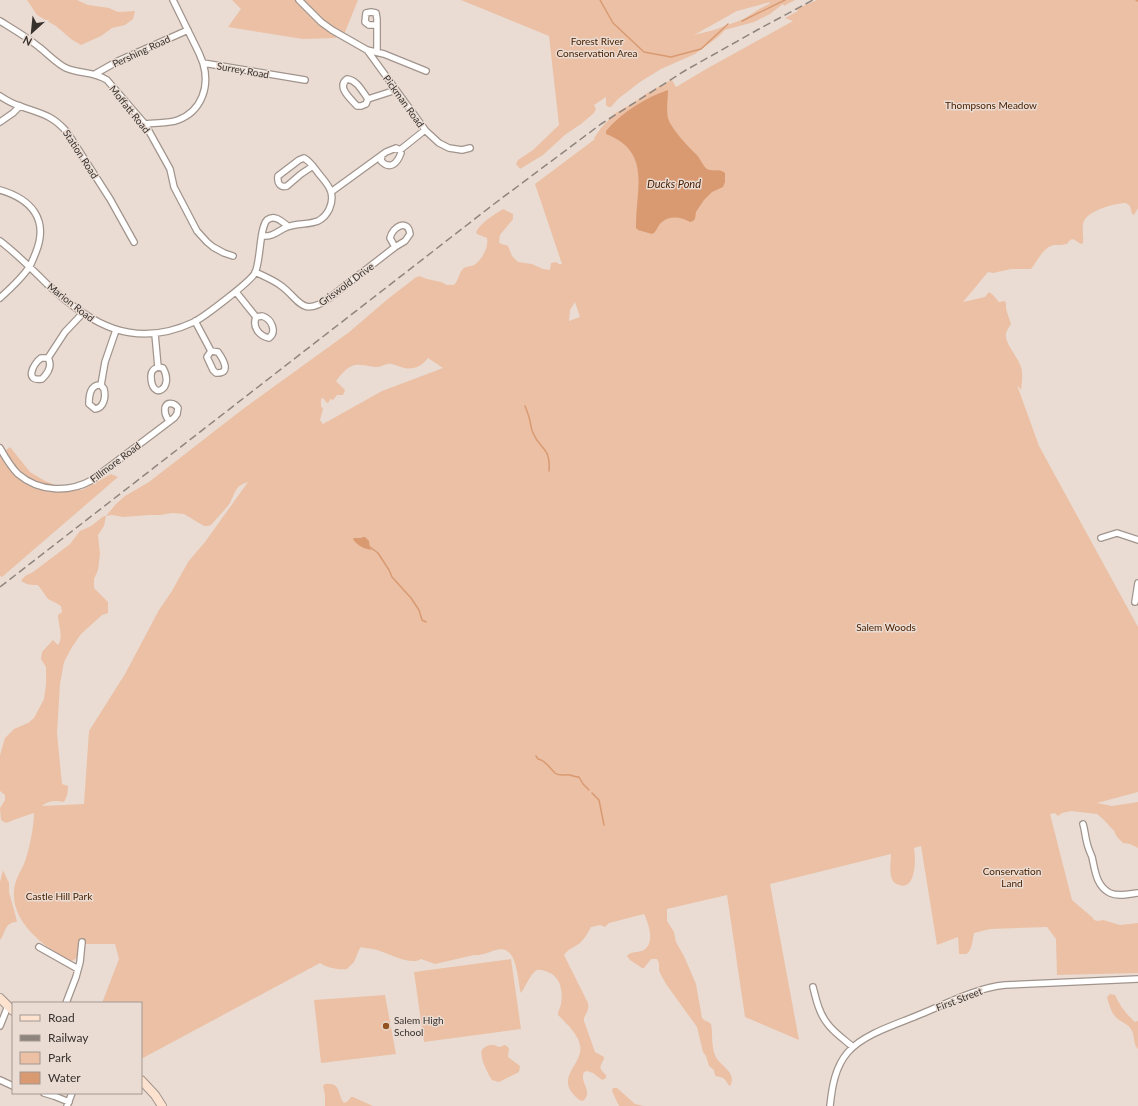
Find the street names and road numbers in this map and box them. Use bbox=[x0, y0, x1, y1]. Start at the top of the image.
street label: Pershing Road bbox=[110, 32, 172, 70]
street label: Surrey Road bbox=[216, 60, 270, 80]
street label: Pickman Road bbox=[381, 72, 427, 130]
street label: Moffatt Road bbox=[107, 83, 153, 135]
street label: Station Road bbox=[61, 127, 101, 181]
street label: Griswold Drive bbox=[316, 260, 376, 308]
street label: Marion Road bbox=[45, 280, 97, 324]
street label: Fillmore Road bbox=[87, 439, 143, 485]
street label: First Street bbox=[934, 985, 984, 1013]

